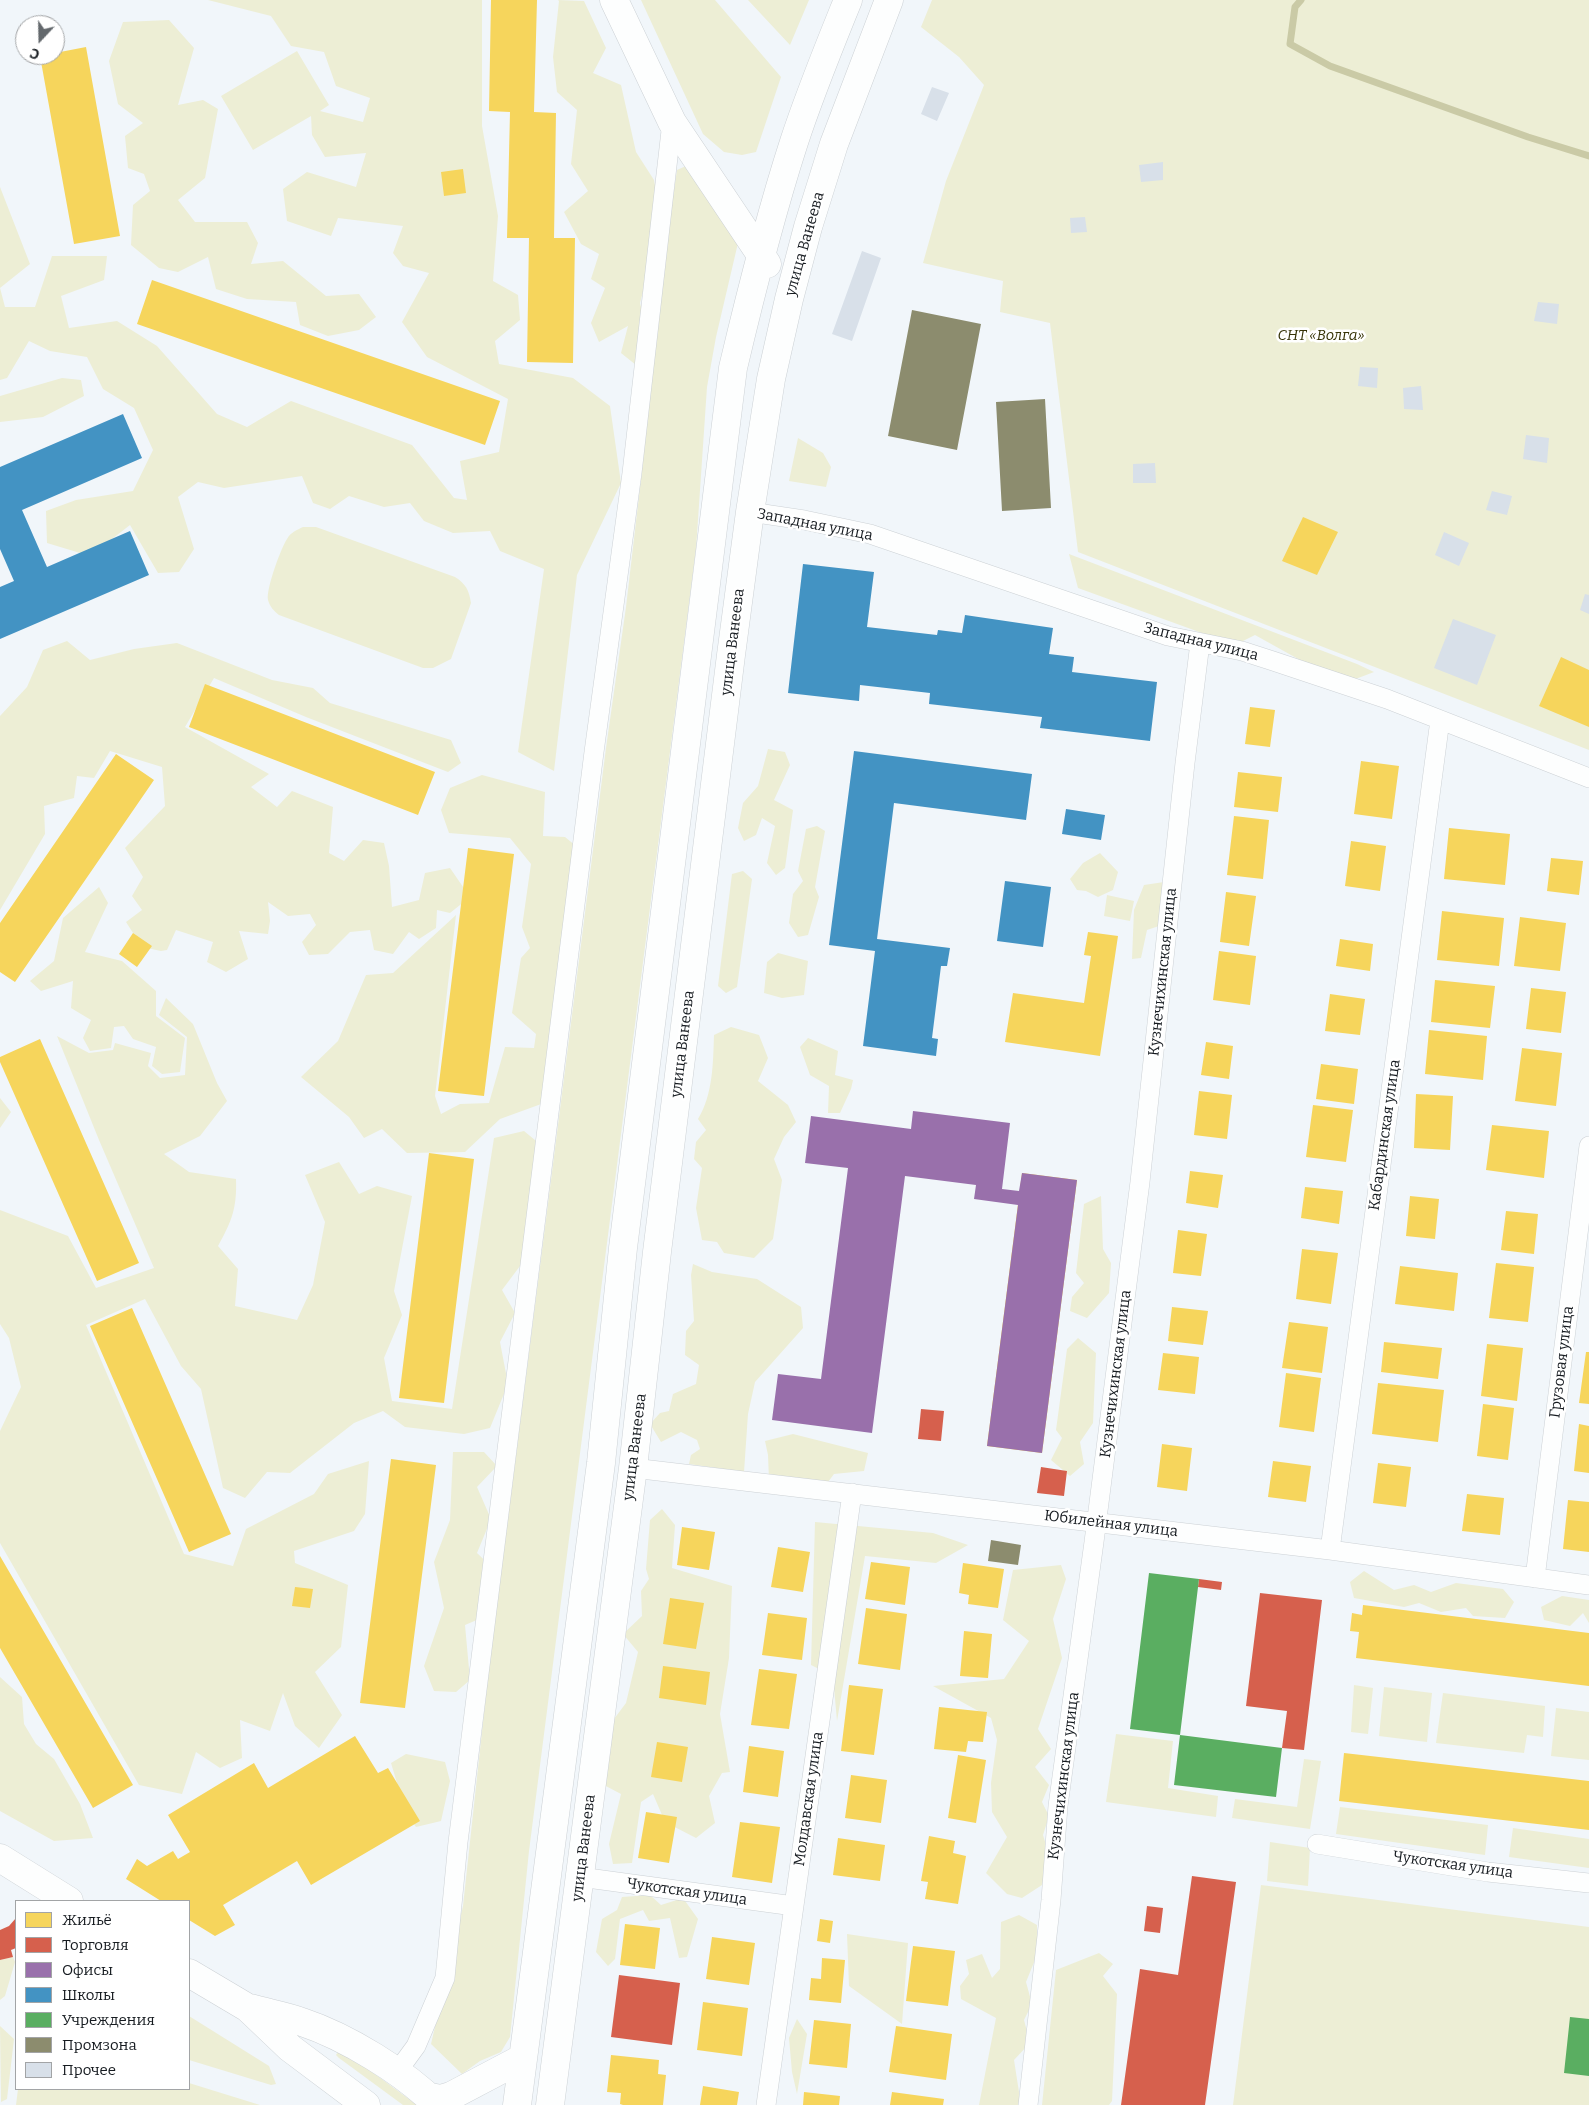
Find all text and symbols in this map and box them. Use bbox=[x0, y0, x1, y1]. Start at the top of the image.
north arrow bbox=[15, 15, 65, 65]
text: С bbox=[28, 44, 42, 63]
street label: улица Ванеева bbox=[781, 190, 829, 298]
park label: СНТ «Волга» bbox=[1277, 327, 1365, 345]
street label: Западная улица bbox=[756, 505, 874, 545]
street label: улица Ванеева bbox=[717, 587, 749, 697]
street label: Западная улица bbox=[1142, 619, 1260, 665]
street label: Кузнечихинская улица bbox=[1145, 887, 1181, 1057]
street label: улица Ванеева bbox=[667, 989, 699, 1099]
street label: Кабардинская улица bbox=[1365, 1058, 1405, 1212]
street label: Кузнечихинская улица bbox=[1097, 1289, 1135, 1459]
street label: Грузовая улица bbox=[1546, 1305, 1578, 1419]
street label: улица Ванеева bbox=[619, 1392, 651, 1502]
street label: Юбилейная улица bbox=[1043, 1507, 1179, 1541]
street label: Кузнечихинская улица bbox=[1045, 1691, 1083, 1861]
street label: Молдавская улица bbox=[791, 1731, 827, 1867]
street label: улица Ванеева bbox=[568, 1793, 600, 1903]
street label: Чукотская улица bbox=[1392, 1848, 1514, 1882]
street label: Чукотская улица bbox=[626, 1875, 748, 1909]
legend bbox=[15, 1900, 190, 2090]
text: Жильё bbox=[62, 1911, 112, 1929]
text: Торговля bbox=[62, 1936, 129, 1954]
text: Офисы bbox=[62, 1961, 113, 1979]
text: Школы bbox=[62, 1986, 115, 2004]
text: Учреждения bbox=[62, 2011, 155, 2029]
text: Промзона bbox=[62, 2036, 137, 2054]
text: Прочее bbox=[62, 2061, 116, 2079]

